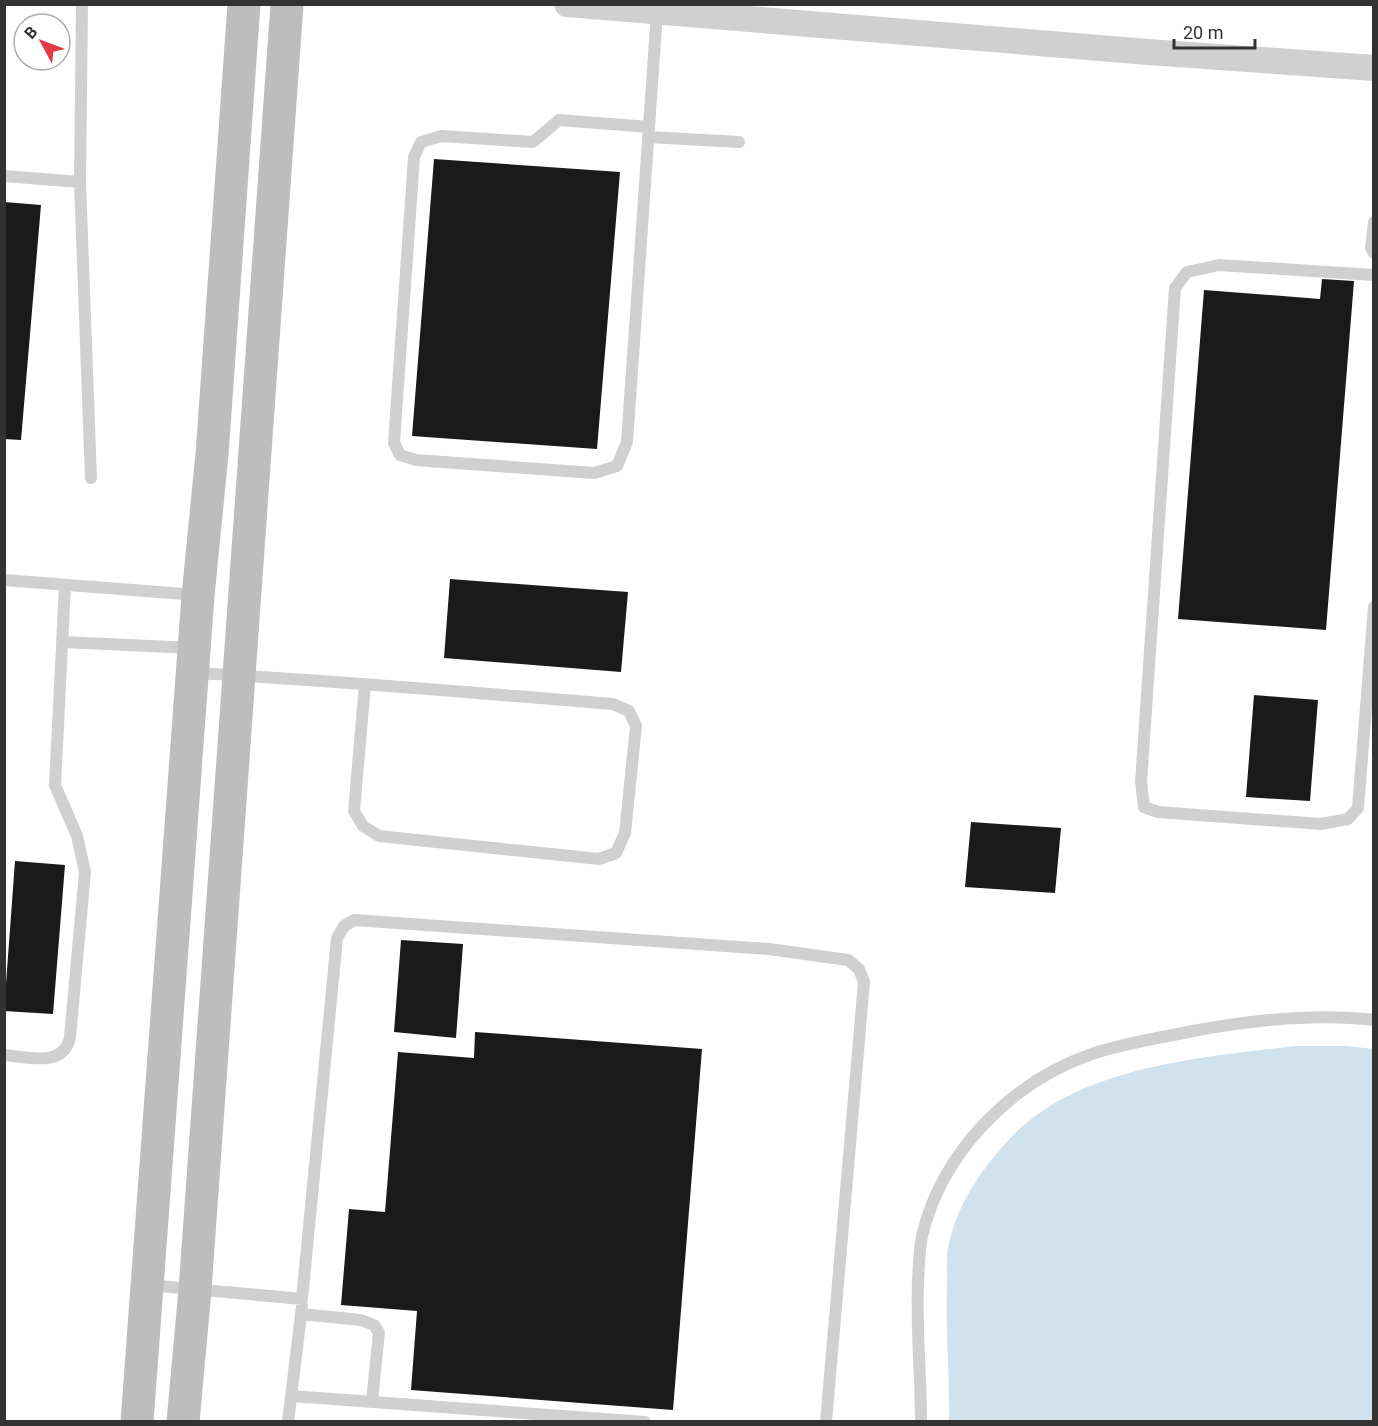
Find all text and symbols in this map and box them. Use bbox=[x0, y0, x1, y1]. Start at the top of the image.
north arrow bbox=[12, 12, 72, 72]
scale bar bbox=[1174, 12, 1255, 50]
text: B bbox=[21, 22, 42, 43]
text: 20 m bbox=[1183, 22, 1223, 43]

